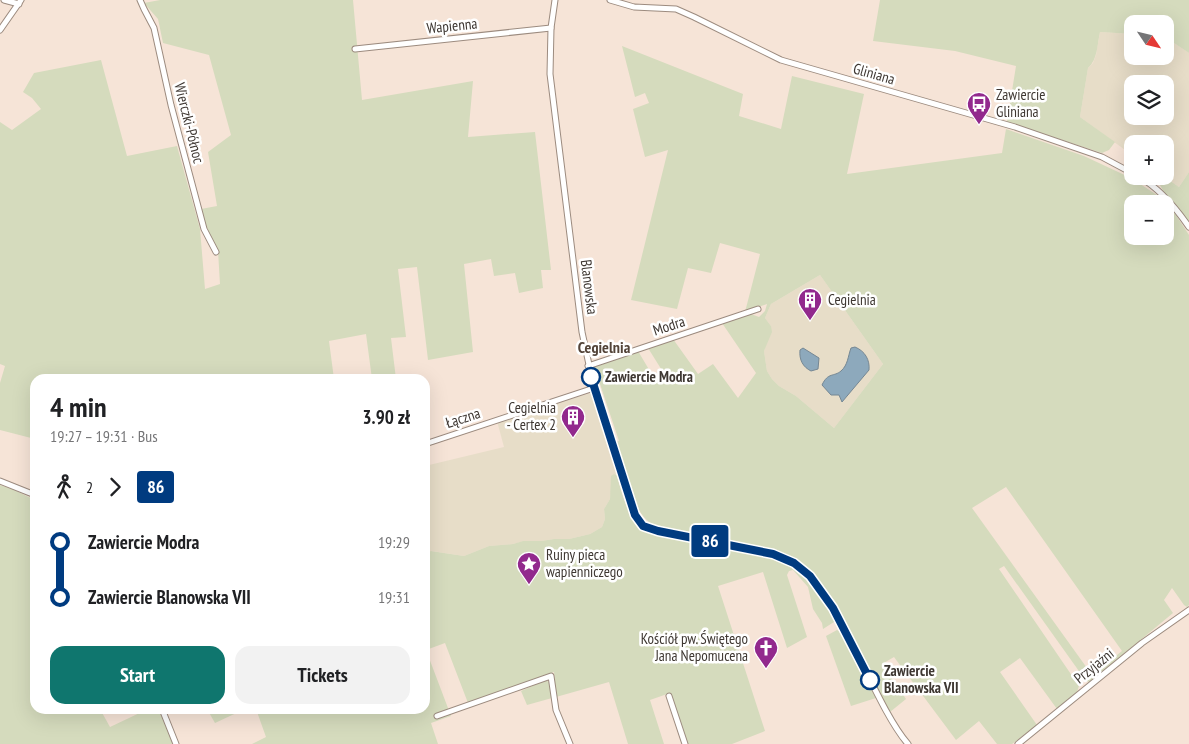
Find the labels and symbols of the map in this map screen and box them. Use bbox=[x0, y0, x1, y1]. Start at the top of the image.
street label: Wapienna bbox=[426, 13, 478, 38]
north arrow bbox=[1124, 15, 1174, 65]
street label: Gliniana bbox=[851, 59, 897, 89]
street label: Wierczki-Północ bbox=[170, 81, 209, 166]
place label: Zawiercie Gliniana bbox=[996, 85, 1046, 121]
bus stop icon: Zawiercie Gliniana bbox=[966, 91, 992, 125]
street label: Blanowska bbox=[577, 258, 602, 316]
building icon: Cegielnia bbox=[797, 287, 823, 321]
place label: Cegielnia bbox=[828, 290, 876, 309]
street label: Modra bbox=[650, 311, 687, 340]
district label: Cegielnia bbox=[578, 337, 631, 357]
marker: Zawiercie Modra bbox=[581, 367, 601, 387]
place label: Zawiercie Modra bbox=[605, 367, 693, 386]
place label: Cegielnia - Certex 2 bbox=[507, 398, 556, 434]
street label: Łączna bbox=[443, 403, 483, 432]
building icon: Cegielnia - Certex 2 bbox=[560, 404, 586, 438]
line badge: 86 bbox=[688, 525, 732, 557]
place label: Ruiny pieca wapienniczego bbox=[546, 545, 623, 581]
place icon: Ruiny pieca wapienniczego bbox=[516, 551, 542, 585]
place label: Kościół pw. Świętego Jana Nepomucena bbox=[641, 629, 748, 665]
church icon: Kościół pw. Świętego Jana Nepomucena bbox=[753, 635, 779, 669]
street label: Przyjaźni bbox=[1070, 644, 1117, 687]
place label: Zawiercie Blanowska VII bbox=[884, 661, 958, 697]
marker: Zawiercie Blanowska VII bbox=[860, 670, 880, 690]

